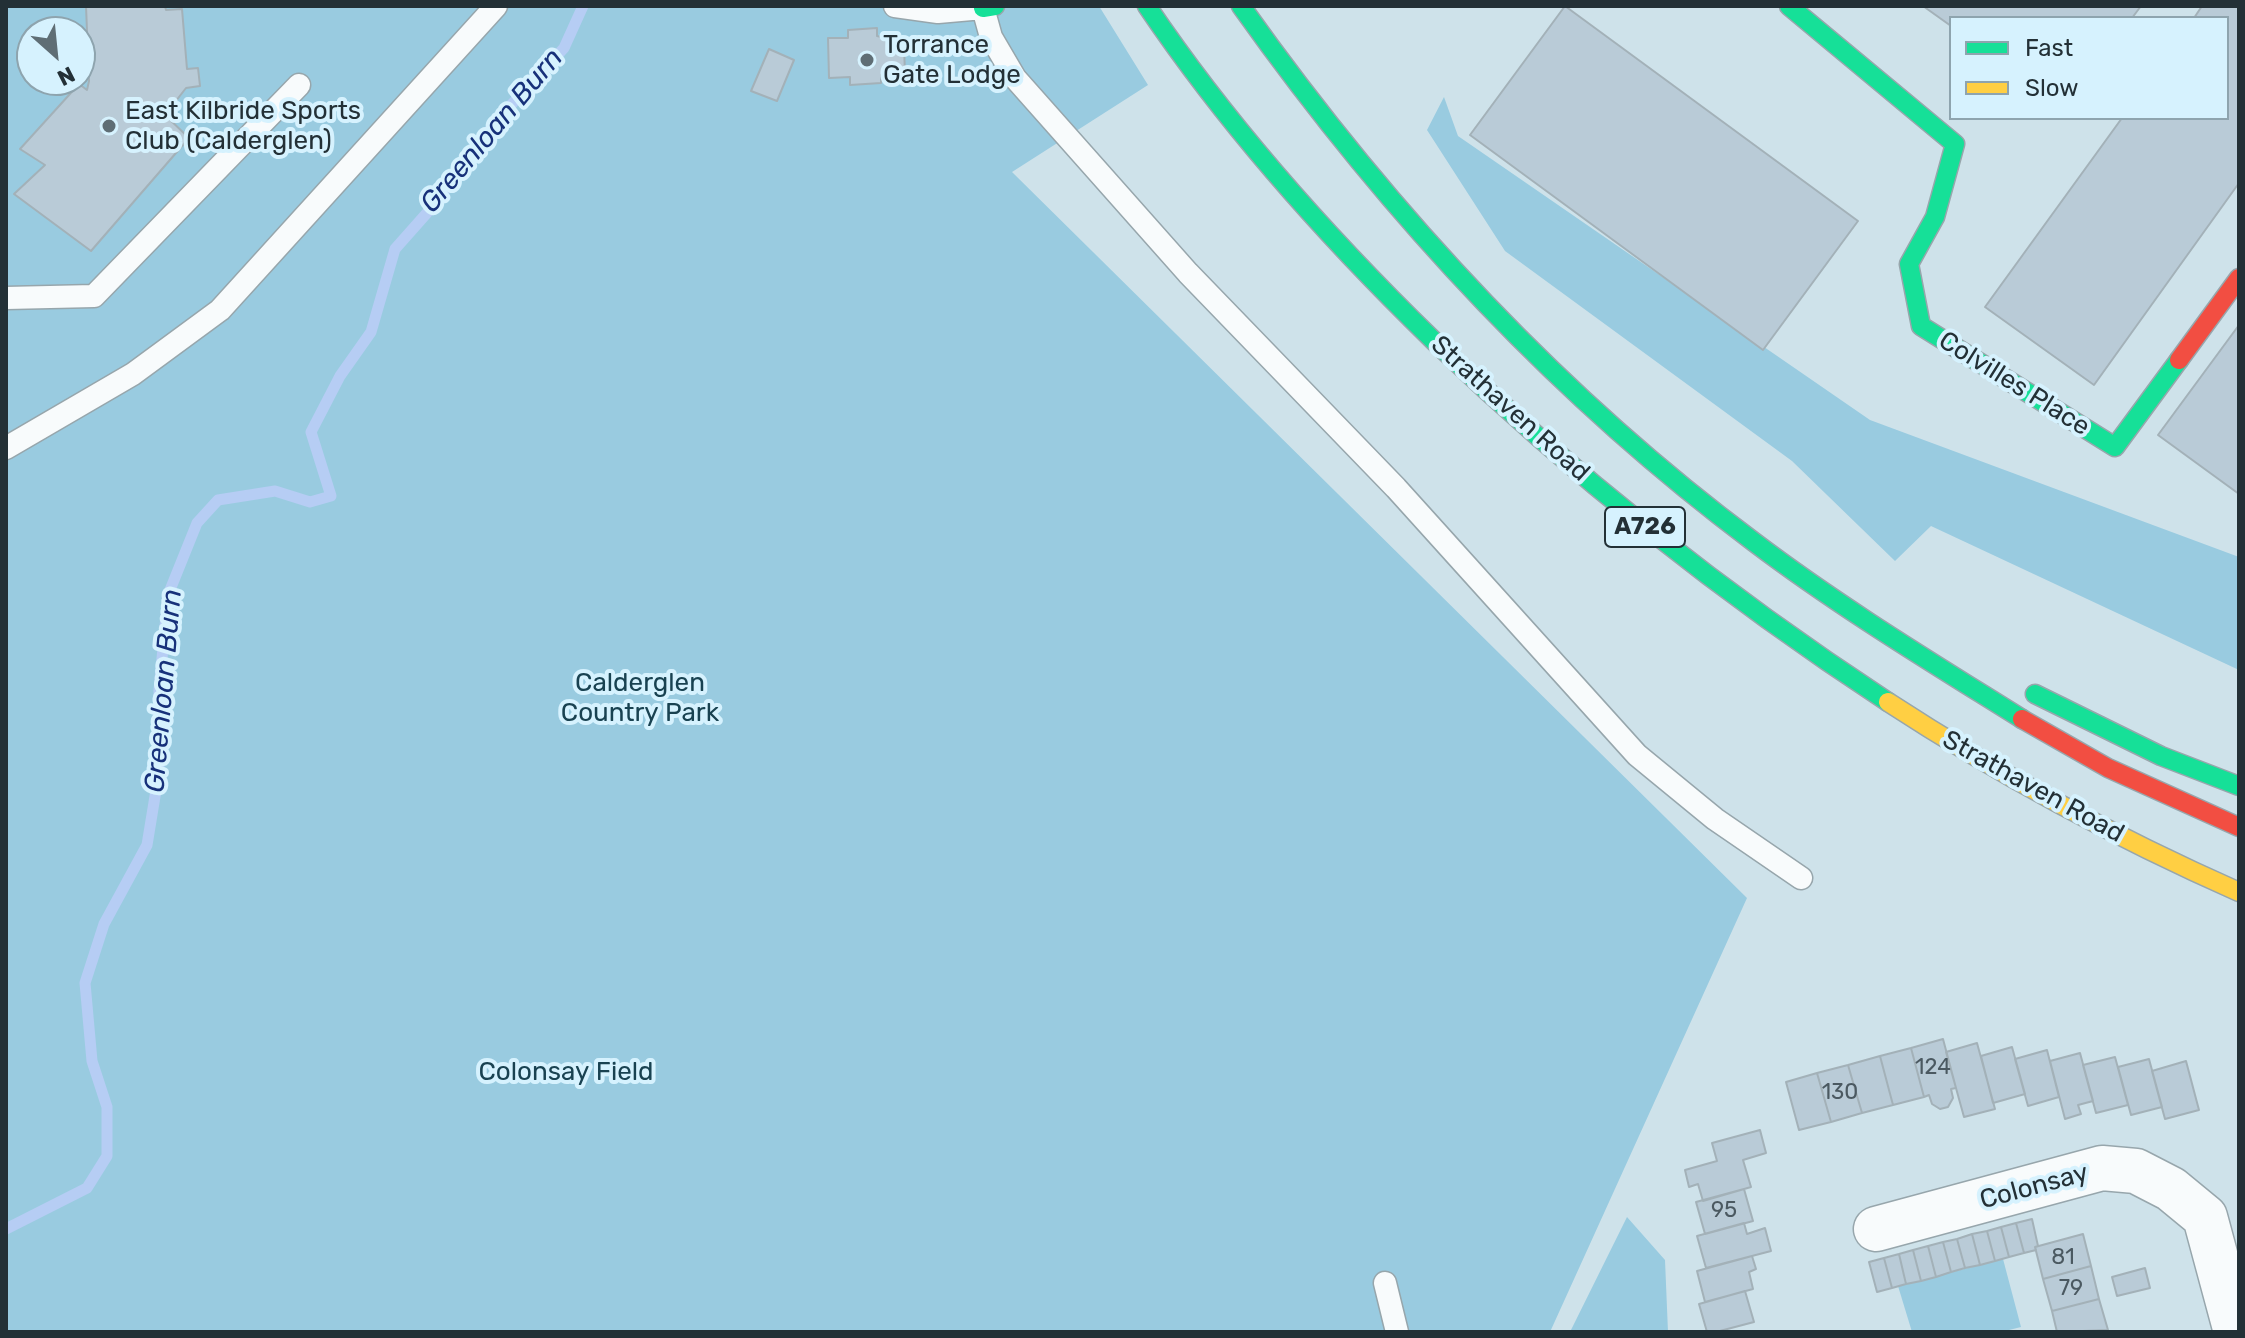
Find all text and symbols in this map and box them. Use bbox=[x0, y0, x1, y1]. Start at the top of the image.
north arrow bbox=[16, 16, 96, 96]
legend bbox=[1949, 16, 2229, 120]
place label: Torrance Gate Lodge bbox=[883, 29, 1021, 90]
text: Fast bbox=[2025, 34, 2073, 62]
water label: Greenloan Burn bbox=[413, 42, 571, 220]
marker: Torrance Gate Lodge bbox=[858, 51, 876, 69]
text: N bbox=[53, 60, 79, 92]
text: Slow bbox=[2025, 74, 2078, 102]
place label: East Kilbride Sports Club (Calderglen) bbox=[125, 95, 361, 156]
marker: East Kilbride Sports Club (Calderglen) bbox=[100, 117, 118, 135]
street label: Colvilles Place bbox=[1933, 325, 2095, 443]
street label: Strathaven Road bbox=[1424, 330, 1596, 488]
road number: A726 bbox=[1605, 507, 1685, 547]
water label: Greenloan Burn bbox=[138, 588, 190, 794]
park label: Calderglen Country Park bbox=[561, 667, 719, 728]
street label: Strathaven Road bbox=[1937, 724, 2129, 850]
house number: 124 bbox=[1915, 1055, 1951, 1081]
park label: Colonsay Field bbox=[478, 1056, 654, 1088]
house number: 130 bbox=[1822, 1080, 1858, 1106]
street label: Colonsay bbox=[1976, 1158, 2092, 1216]
house number: 95 bbox=[1711, 1198, 1737, 1224]
house number: 81 bbox=[2051, 1245, 2075, 1271]
house number: 79 bbox=[2059, 1276, 2083, 1302]

